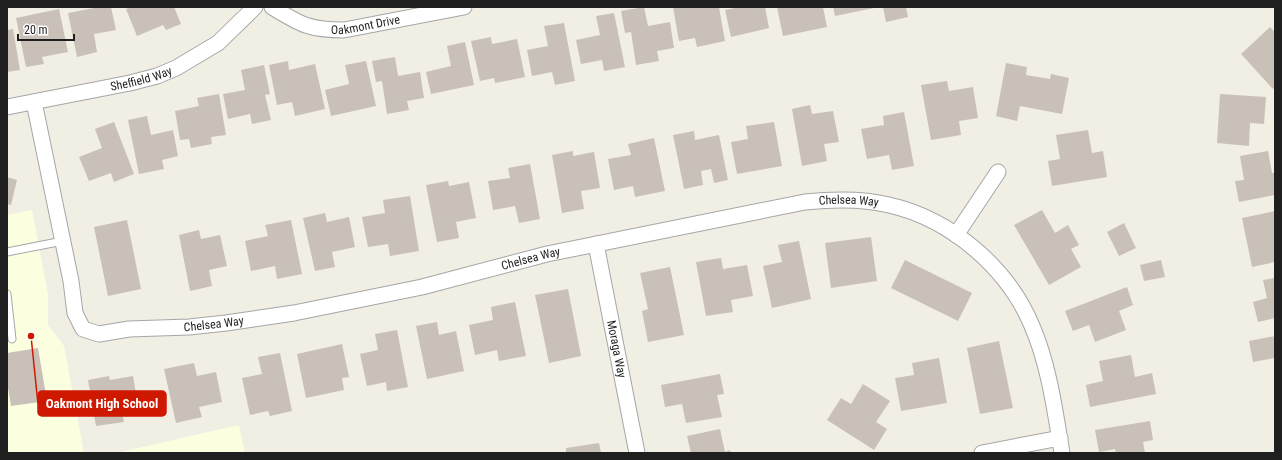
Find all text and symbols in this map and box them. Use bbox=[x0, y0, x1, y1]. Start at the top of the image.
street label: Oakmont Drive bbox=[331, 12, 401, 37]
scale bar bbox=[18, 16, 74, 42]
text: 20 m bbox=[24, 23, 48, 37]
street label: Sheffield Way bbox=[109, 64, 174, 94]
street label: Chelsea Way bbox=[818, 193, 880, 210]
street label: Chelsea Way bbox=[500, 245, 561, 273]
street label: Chelsea Way bbox=[184, 313, 245, 334]
street label: Moraga Way bbox=[604, 319, 629, 379]
callout: Oakmont High School bbox=[38, 391, 166, 416]
text: Oakmont High School bbox=[46, 396, 158, 411]

